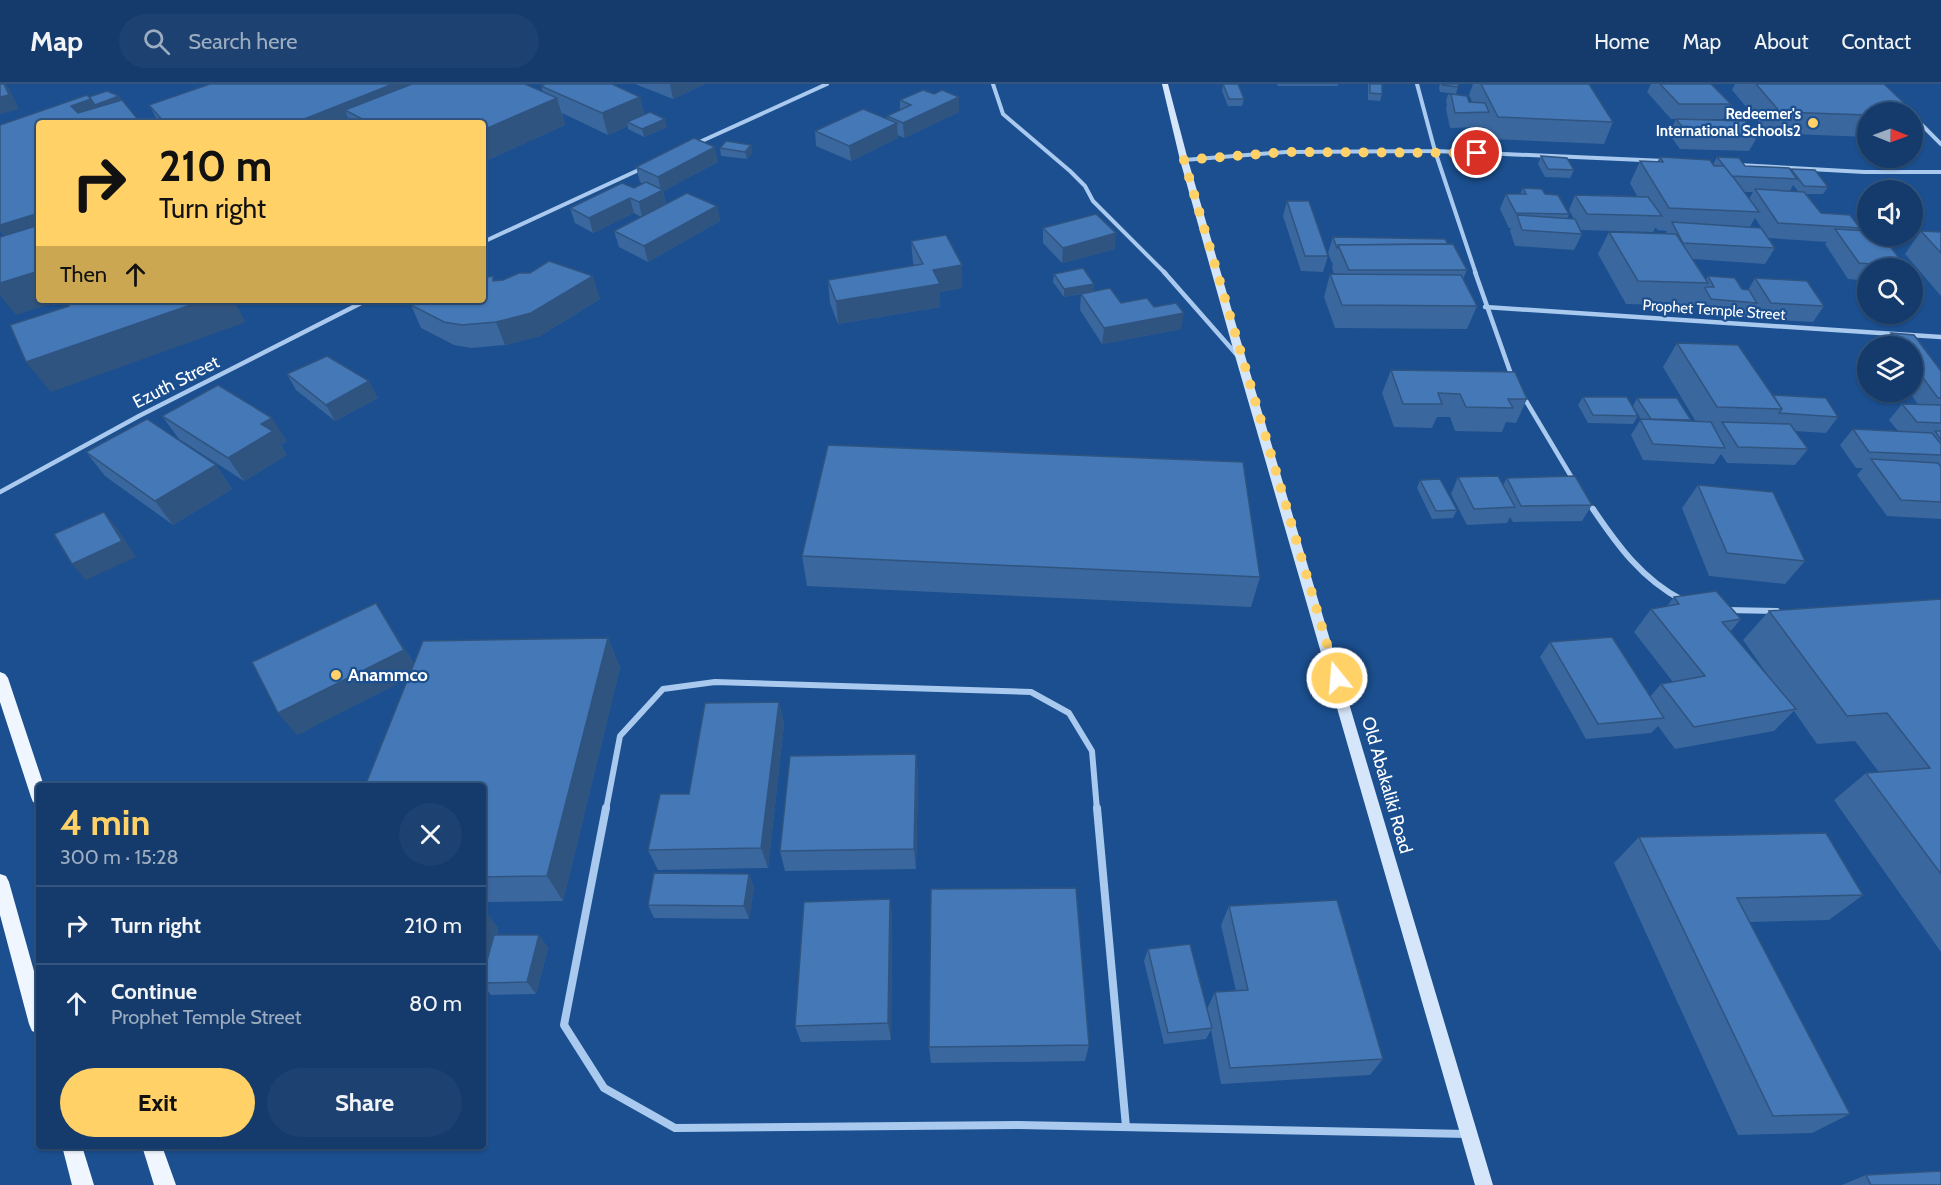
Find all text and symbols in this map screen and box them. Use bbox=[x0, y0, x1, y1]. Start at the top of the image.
search box bbox=[119, 14, 539, 68]
text: Map bbox=[30, 24, 83, 58]
icon: search bbox=[140, 25, 173, 58]
text: Search here bbox=[188, 28, 297, 55]
text: Home bbox=[1594, 29, 1650, 54]
text: Map bbox=[1683, 29, 1721, 54]
text: About bbox=[1754, 29, 1808, 54]
text: Contact bbox=[1841, 29, 1911, 54]
north arrow bbox=[1857, 102, 1923, 168]
map controls bbox=[1857, 102, 1923, 402]
place label: Redeemer's International Schools2 bbox=[1656, 105, 1801, 140]
marker: Redeemer's International Schools2 bbox=[1806, 116, 1820, 130]
pin bbox=[1451, 127, 1502, 178]
icon: arrive bbox=[1460, 136, 1493, 169]
text: 210 m bbox=[159, 140, 272, 192]
icon: right bbox=[60, 144, 138, 222]
button: sound bbox=[1857, 180, 1923, 246]
text: Turn right bbox=[159, 192, 266, 225]
icon: ahead bbox=[119, 258, 152, 291]
button: search bbox=[1857, 258, 1923, 324]
text: Then bbox=[60, 261, 107, 288]
street label: Prophet Temple Street bbox=[1642, 296, 1786, 324]
button: layers bbox=[1857, 336, 1923, 402]
street label: Ezuth Street bbox=[129, 351, 223, 413]
position arrow bbox=[1305, 646, 1369, 710]
place label: Anammco bbox=[348, 664, 428, 686]
marker: Anammco bbox=[329, 668, 343, 682]
street label: Old Abakaliki Road bbox=[1357, 714, 1417, 856]
text: 4 min bbox=[60, 800, 150, 844]
button: close bbox=[399, 803, 462, 866]
text: 300 m · 15:28 bbox=[60, 845, 179, 869]
icon: right bbox=[60, 909, 93, 942]
text: Turn right bbox=[111, 912, 201, 939]
text: 210 m bbox=[404, 912, 462, 939]
text: Continue bbox=[111, 978, 197, 1005]
icon: ahead bbox=[60, 987, 93, 1020]
text: 80 m bbox=[409, 990, 462, 1017]
text: Prophet Temple Street bbox=[111, 1005, 302, 1029]
button: Exit bbox=[60, 1068, 255, 1137]
button: Share bbox=[267, 1068, 462, 1137]

